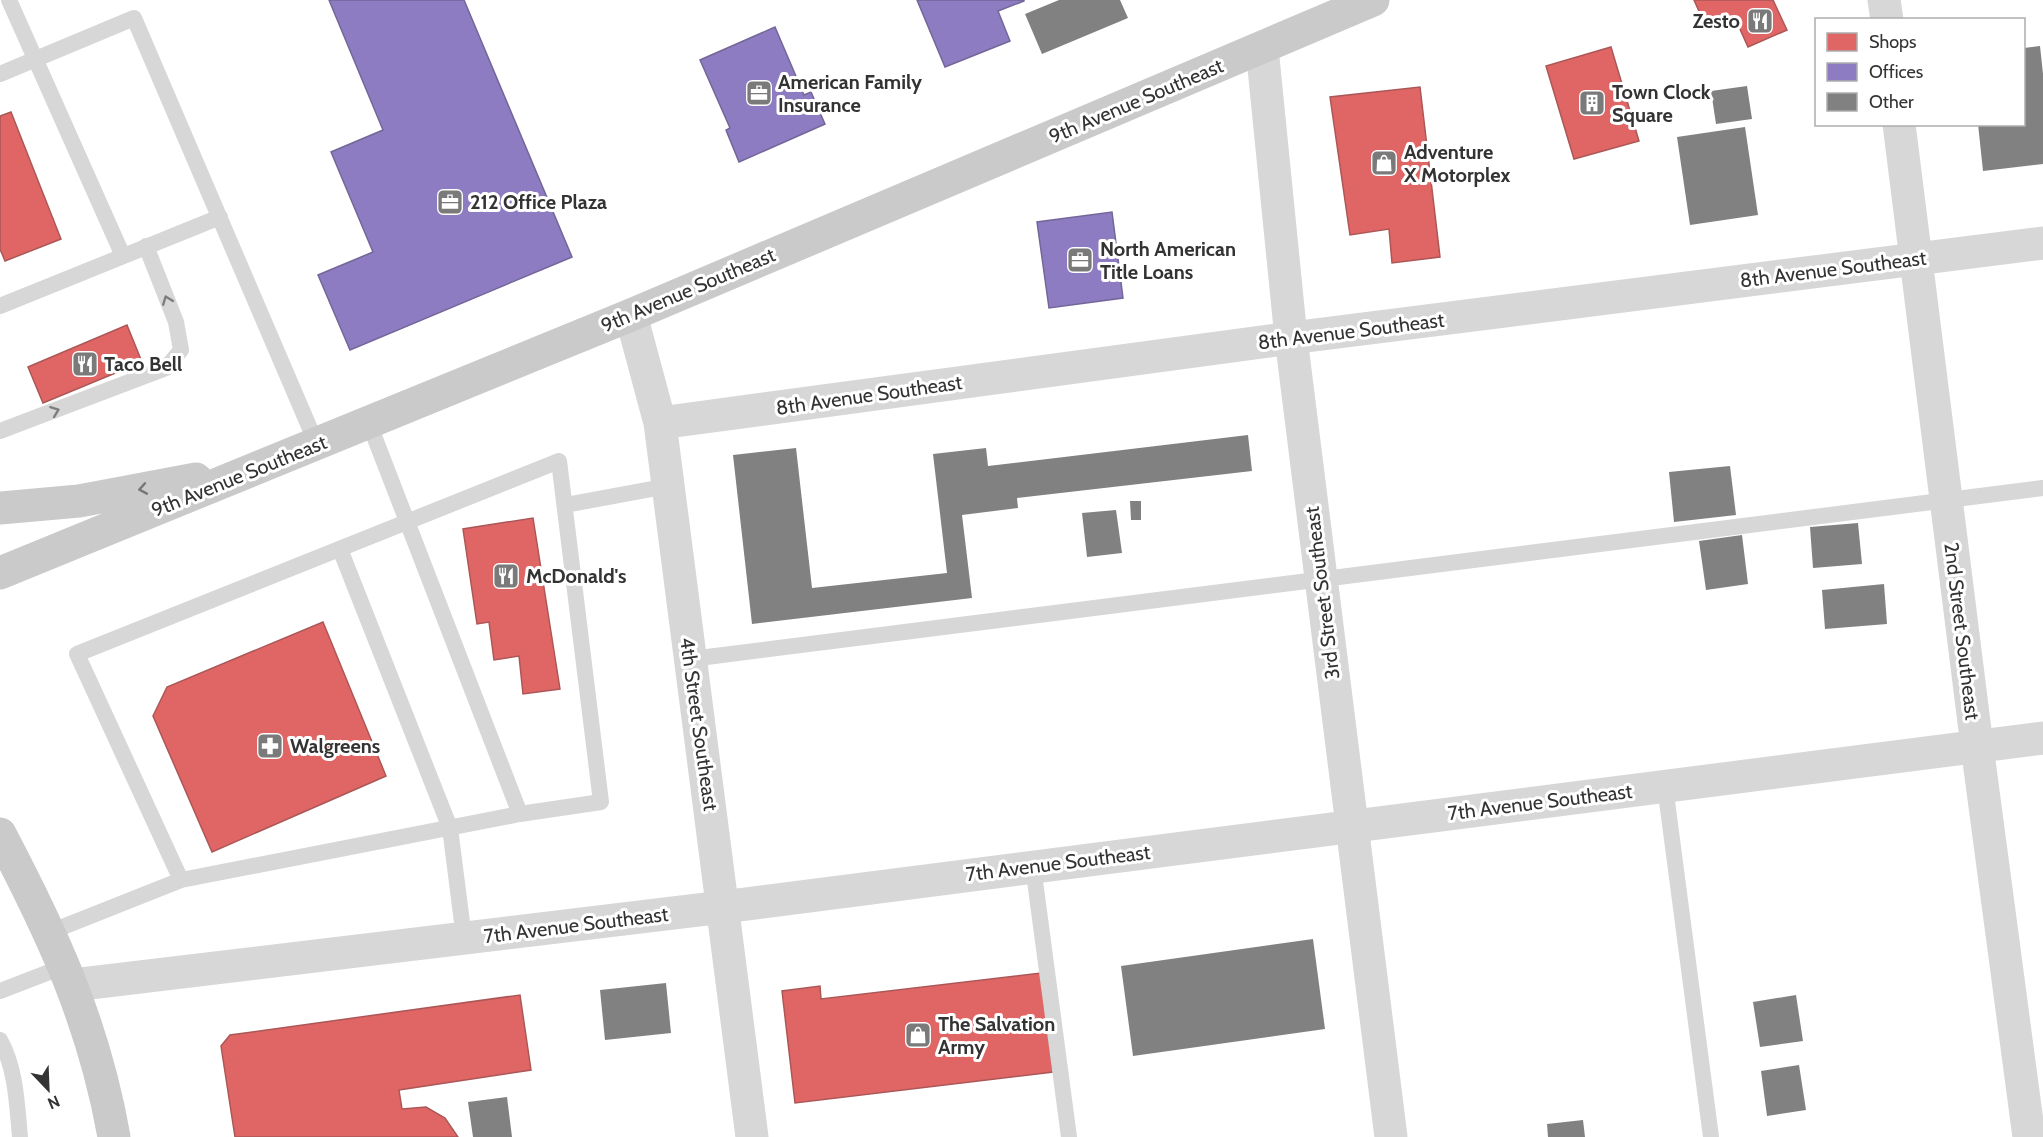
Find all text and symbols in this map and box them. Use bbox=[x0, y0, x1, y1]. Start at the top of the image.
restaurant icon: Zesto bbox=[1745, 6, 1775, 36]
place label: Zesto bbox=[1692, 9, 1740, 33]
legend bbox=[1815, 18, 2025, 126]
text: Shops bbox=[1869, 31, 1917, 53]
street label: 9th Avenue Southeast bbox=[1045, 53, 1227, 149]
text: Offices bbox=[1869, 61, 1923, 83]
place label: American Family Insurance bbox=[778, 70, 922, 117]
office icon: American Family Insurance bbox=[744, 78, 774, 108]
place label: Town Clock Square bbox=[1612, 80, 1711, 127]
building icon: Town Clock Square bbox=[1577, 88, 1607, 118]
text: Other bbox=[1869, 91, 1914, 113]
place label: Adventure X Motorplex bbox=[1403, 140, 1510, 187]
shop icon: Adventure X Motorplex bbox=[1369, 148, 1399, 178]
office icon: 212 Office Plaza bbox=[435, 187, 465, 217]
place label: 212 Office Plaza bbox=[470, 190, 607, 214]
place label: North American Title Loans bbox=[1100, 237, 1236, 284]
street label: 9th Avenue Southeast bbox=[597, 242, 779, 338]
office icon: North American Title Loans bbox=[1065, 245, 1095, 275]
street label: 8th Avenue Southeast bbox=[1738, 246, 1928, 292]
one-way arrow bbox=[162, 295, 174, 306]
street label: 8th Avenue Southeast bbox=[1256, 308, 1446, 354]
restaurant icon: Taco Bell bbox=[70, 349, 100, 379]
place label: Taco Bell bbox=[104, 352, 182, 376]
street label: 8th Avenue Southeast bbox=[774, 370, 964, 420]
one-way arrow bbox=[49, 405, 60, 418]
street label: 9th Avenue Southeast bbox=[148, 430, 330, 522]
one-way arrow bbox=[138, 482, 148, 495]
street label: 3rd Street Southeast bbox=[1299, 505, 1345, 681]
street label: 2nd Street Southeast bbox=[1939, 541, 1985, 721]
restaurant icon: McDonald's bbox=[491, 561, 521, 591]
place label: McDonald's bbox=[526, 564, 627, 588]
street label: 4th Street Southeast bbox=[675, 636, 723, 813]
pharmacy icon: Walgreens bbox=[255, 731, 285, 761]
place label: Walgreens bbox=[290, 734, 380, 758]
street label: 7th Avenue Southeast bbox=[1446, 779, 1634, 825]
street label: 7th Avenue Southeast bbox=[964, 840, 1152, 886]
street label: 7th Avenue Southeast bbox=[482, 902, 670, 948]
place label: The Salvation Army bbox=[938, 1012, 1055, 1059]
shop icon: The Salvation Army bbox=[903, 1020, 933, 1050]
north arrow bbox=[18, 1059, 78, 1119]
text: N bbox=[45, 1091, 63, 1113]

